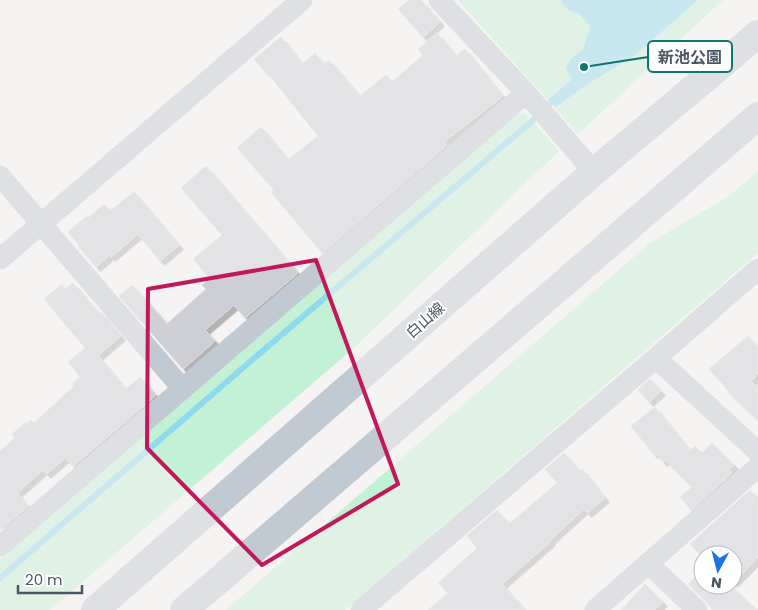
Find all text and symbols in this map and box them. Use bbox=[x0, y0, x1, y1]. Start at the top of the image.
callout: 新池公園 bbox=[648, 41, 732, 72]
text: 新池公園 bbox=[658, 46, 722, 69]
street label: 白山線 bbox=[401, 297, 449, 343]
north arrow bbox=[693, 545, 743, 595]
scale bar bbox=[18, 562, 81, 594]
text: 20 m bbox=[25, 569, 63, 590]
text: N bbox=[710, 572, 723, 593]

